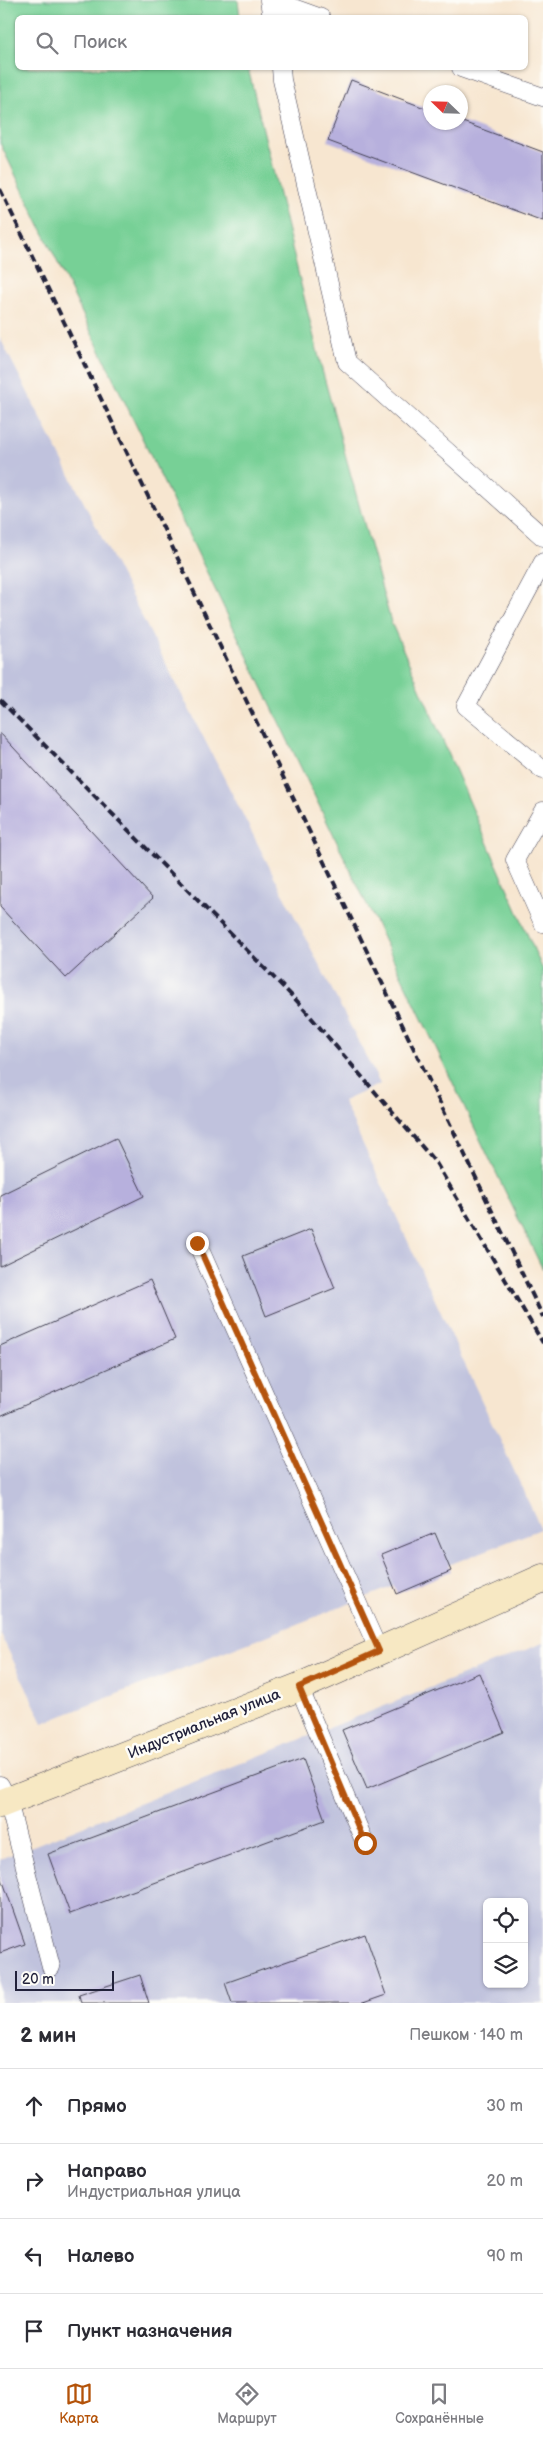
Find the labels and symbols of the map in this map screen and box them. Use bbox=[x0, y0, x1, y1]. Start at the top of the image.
north arrow bbox=[423, 85, 468, 130]
route end bbox=[186, 1232, 209, 1255]
street label: Индустриальная улица bbox=[125, 1685, 283, 1763]
route start bbox=[354, 1832, 377, 1855]
scale bar bbox=[15, 1968, 114, 1991]

